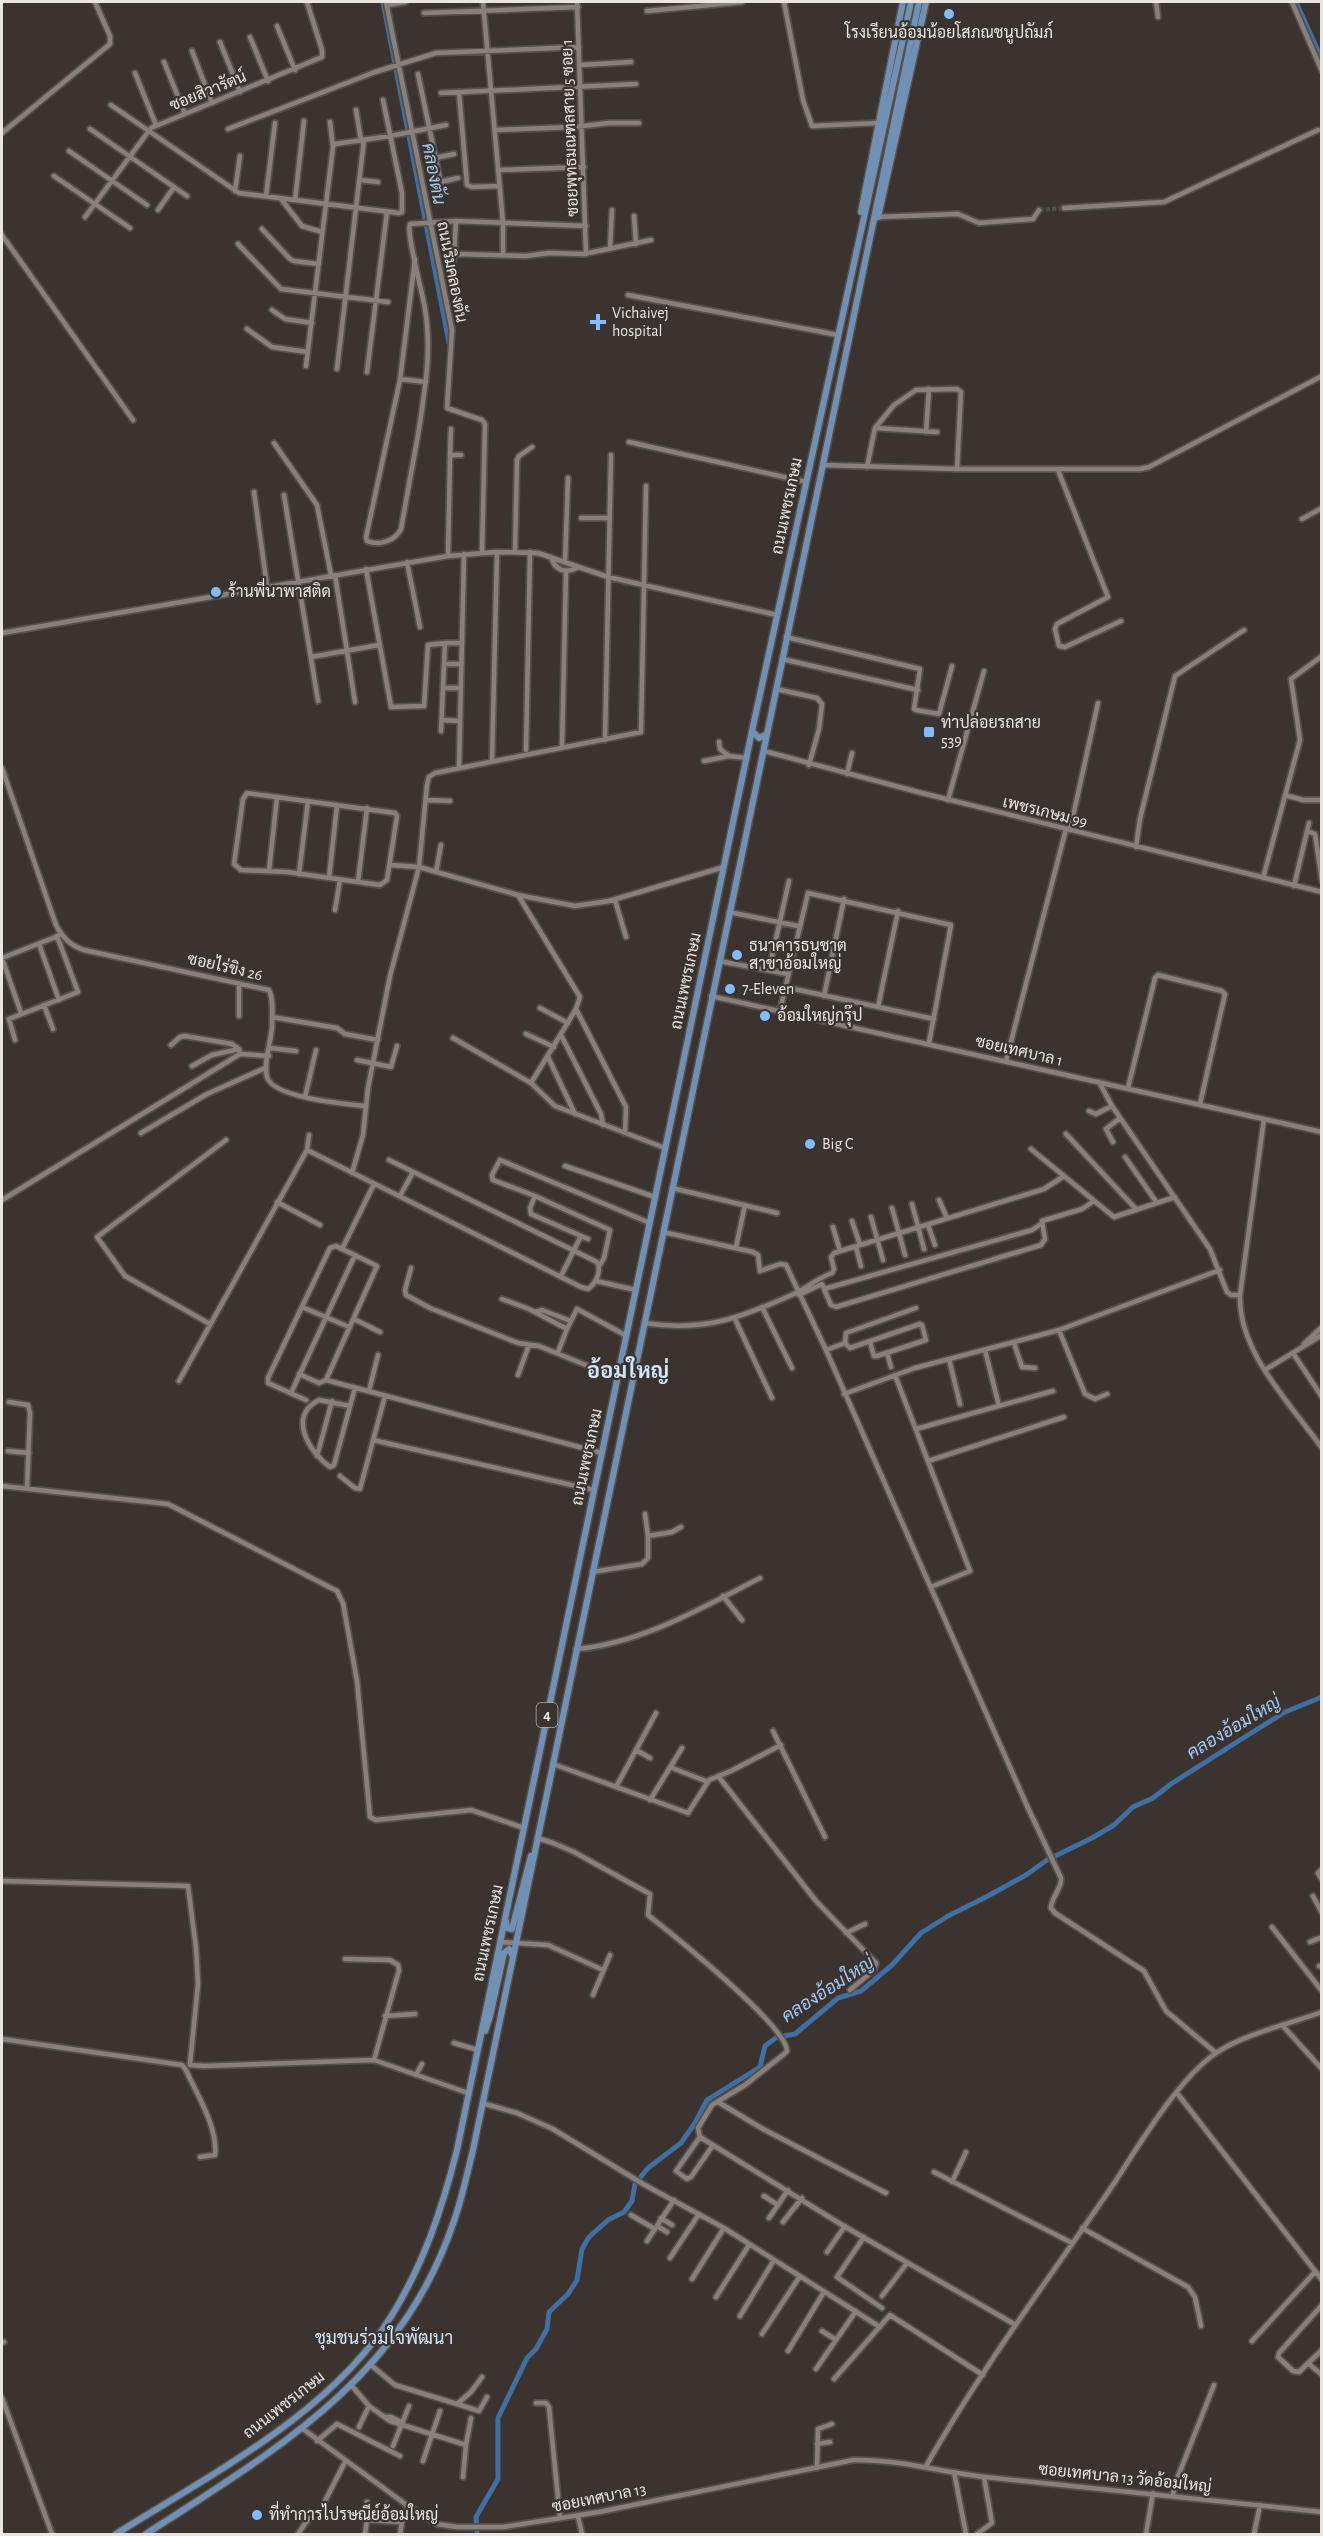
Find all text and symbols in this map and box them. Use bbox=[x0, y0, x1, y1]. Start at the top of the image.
marker: โรงเรียนอ้อมน้อยโสภณชนูปถัมภ์ bbox=[942, 7, 956, 21]
place label: โรงเรียนอ้อมน้อยโสภณชนูปถัมภ์ bbox=[844, 20, 1053, 44]
street label: ซอยพุทธมณฑลสาย 5 ซอย 1 bbox=[559, 39, 584, 217]
street label: ซอยสิวารัตน์ bbox=[165, 64, 249, 114]
water label: คลองตัน bbox=[418, 141, 451, 207]
street label: ถนนริมคลองตัน bbox=[434, 219, 473, 324]
place label: Vichaivej hospital bbox=[612, 305, 669, 339]
marker: Vichaivej hospital bbox=[589, 313, 607, 331]
street label: ถนนเพชรเกษม bbox=[769, 456, 805, 556]
place label: ร้านพี่นาพาสติด bbox=[228, 577, 331, 600]
marker: ร้านพี่นาพาสติด bbox=[209, 585, 223, 599]
place label: ท่าปล่อยรถสาย 539 bbox=[941, 712, 1041, 749]
marker: ท่าปล่อยรถสาย 539 bbox=[922, 725, 936, 739]
street label: เพชรเกษม 99 bbox=[1001, 794, 1089, 830]
street label: ถนนเพชรเกษม bbox=[668, 931, 704, 1031]
place label: ธนาคารธนชาต สาขาอ้อมใหญ่ bbox=[749, 938, 847, 973]
street label: ซอยไร่ขิง 26 bbox=[186, 947, 265, 983]
marker: ธนาคารธนชาต สาขาอ้อมใหญ่ bbox=[730, 948, 744, 962]
place label: 7-Eleven bbox=[742, 981, 794, 997]
marker: 7-Eleven bbox=[723, 982, 737, 996]
place label: อ้อมใหญ่กรุ๊ป bbox=[777, 1004, 863, 1027]
marker: อ้อมใหญ่กรุ๊ป bbox=[758, 1009, 772, 1023]
street label: ซอยเทศบาล 1 bbox=[974, 1033, 1064, 1069]
place label: Big C bbox=[822, 1136, 853, 1152]
marker: Big C bbox=[803, 1137, 817, 1151]
district label: อ้อมใหญ่ bbox=[587, 1356, 669, 1384]
street label: ถนนเพชรเกษม bbox=[569, 1407, 605, 1507]
water label: คลองอ้อมใหญ่ bbox=[1182, 1688, 1285, 1764]
road number: 4 bbox=[536, 1703, 558, 1727]
street label: ถนนเพชรเกษม bbox=[470, 1883, 506, 1983]
water label: คลองอ้อมใหญ่ bbox=[776, 1949, 879, 2027]
district label: ชุมชนร่วมใจพัฒนา bbox=[315, 2325, 453, 2350]
street label: ถนนเพชรเกษม bbox=[240, 2368, 328, 2442]
street label: ซอยเทศบาล 13 วัดอ้อมใหญ่ bbox=[1038, 2457, 1213, 2496]
street label: ซอยเทศบาล 13 bbox=[551, 2481, 647, 2515]
place label: ที่ทำการไปรษณีย์อ้อมใหญ่ bbox=[269, 2500, 438, 2524]
marker: ที่ทำการไปรษณีย์อ้อมใหญ่ bbox=[250, 2508, 264, 2522]

